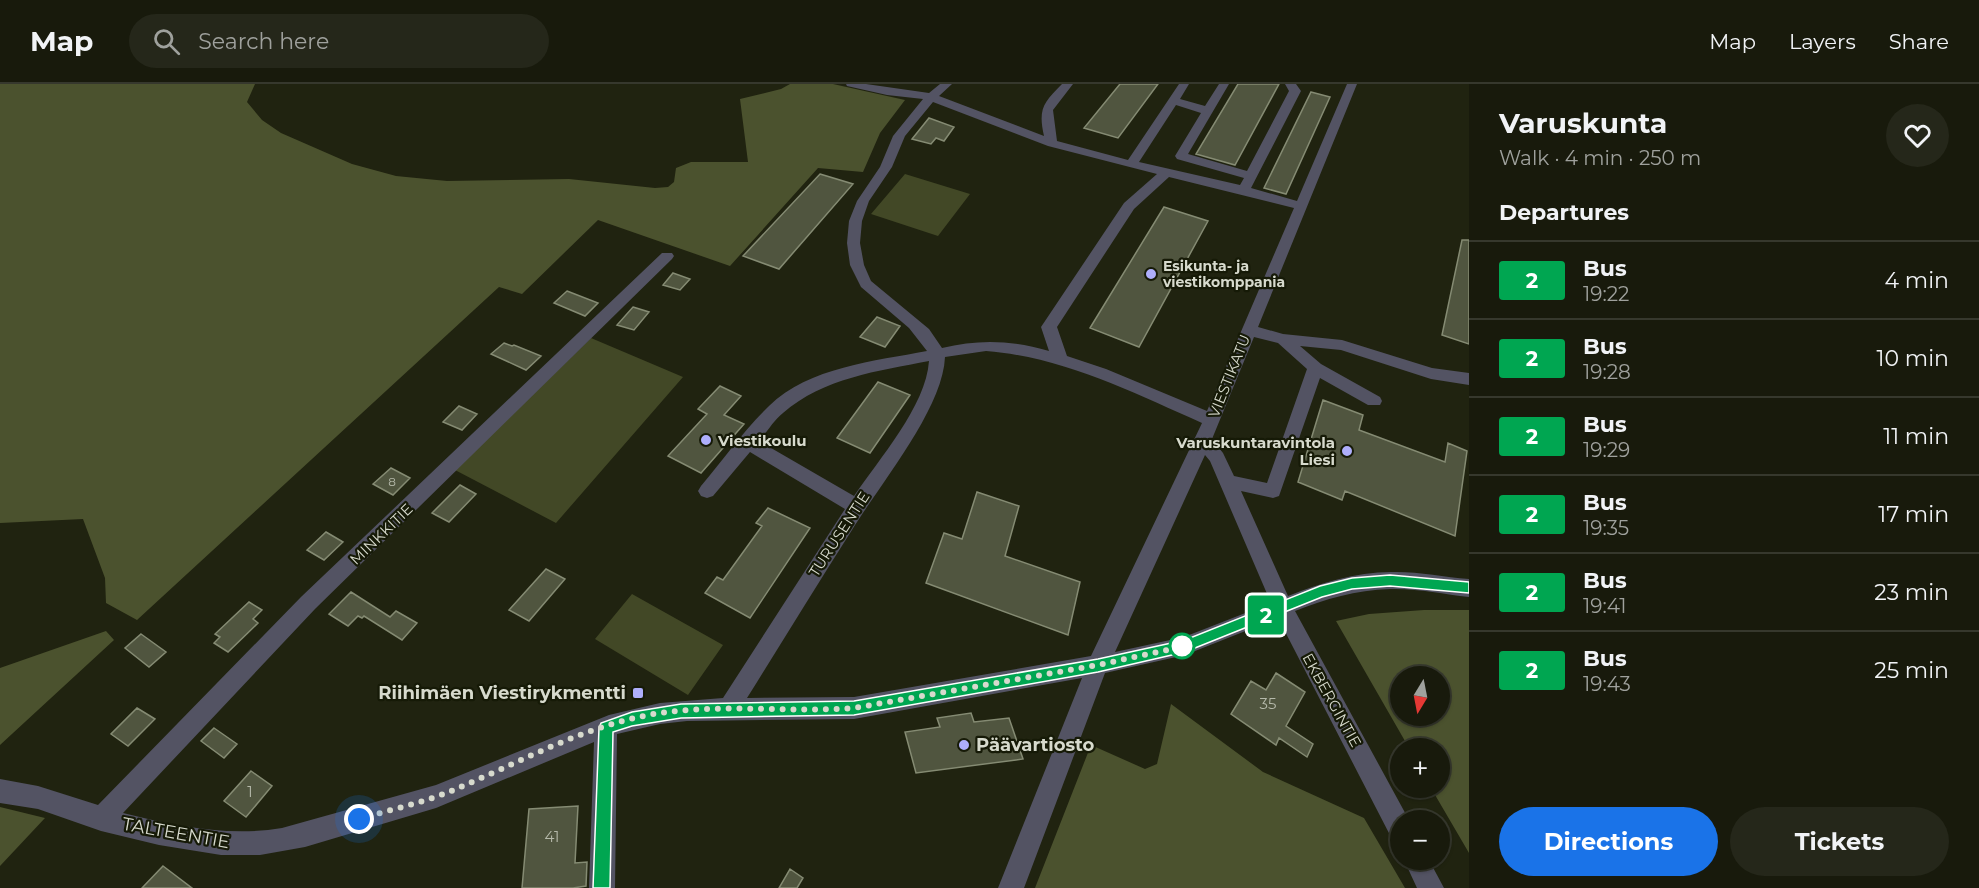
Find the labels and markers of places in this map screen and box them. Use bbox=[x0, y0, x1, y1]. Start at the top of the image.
place label: Esikunta- ja viestikomppania bbox=[1162, 257, 1285, 291]
marker: Esikunta- ja viestikomppania bbox=[1144, 267, 1158, 281]
place label: Viestikoulu bbox=[717, 431, 807, 450]
marker: Viestikoulu bbox=[699, 433, 713, 447]
place label: Varuskuntaravintola Liesi bbox=[1175, 433, 1335, 469]
marker: Varuskuntaravintola Liesi bbox=[1340, 444, 1354, 458]
unlabelled marker bbox=[1169, 633, 1195, 659]
place label: Riihimäen Viestirykmentti bbox=[378, 682, 626, 704]
marker: Riihimäen Viestirykmentti bbox=[631, 686, 645, 700]
place label: Päävartiosto bbox=[976, 734, 1095, 756]
marker: Päävartiosto bbox=[957, 738, 971, 752]

